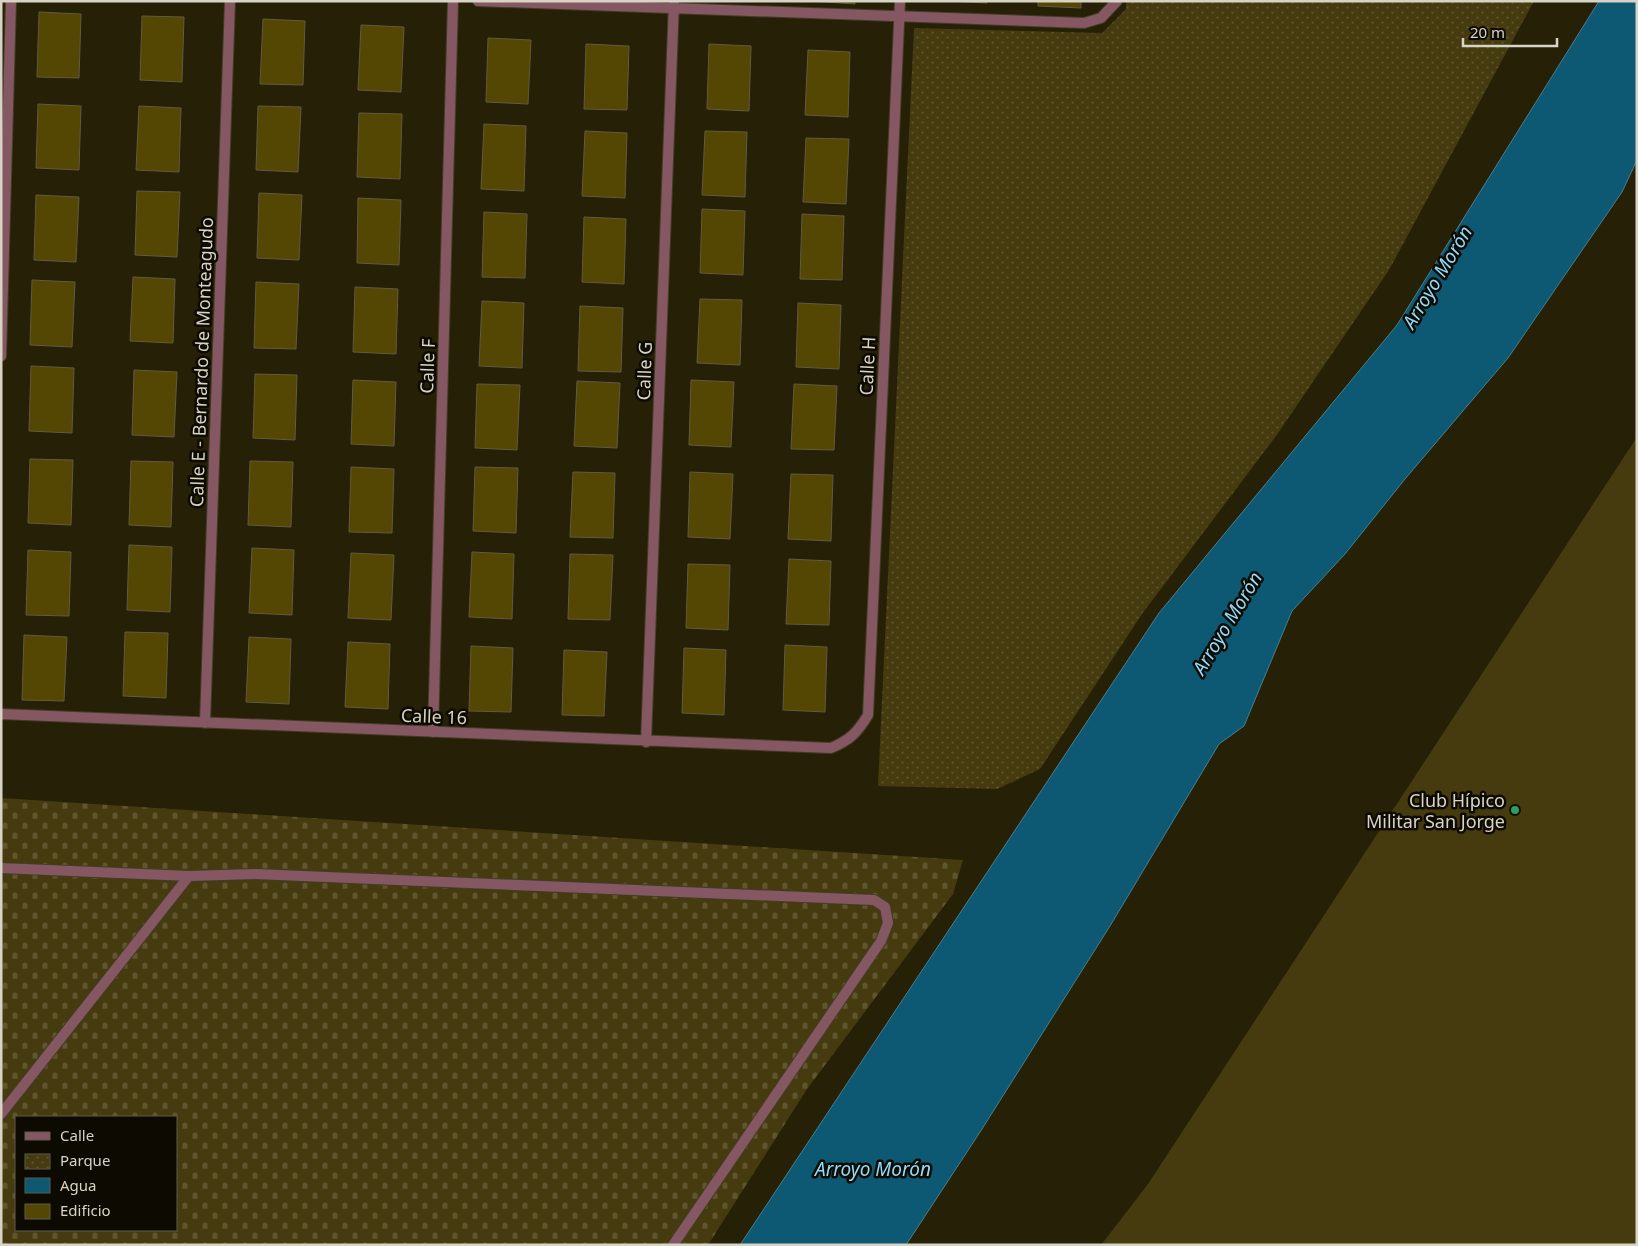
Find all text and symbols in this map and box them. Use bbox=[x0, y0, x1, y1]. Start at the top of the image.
scale bar bbox=[1463, 15, 1557, 47]
text: 20 m bbox=[1470, 22, 1505, 42]
street label: Calle E - Bernardo de Monteagudo bbox=[184, 217, 218, 507]
water label: Arroyo Morón bbox=[1395, 221, 1478, 335]
street label: Calle H bbox=[853, 336, 881, 396]
street label: Calle F bbox=[414, 338, 440, 394]
street label: Calle G bbox=[631, 341, 657, 401]
water label: Arroyo Morón bbox=[1185, 567, 1268, 681]
street label: Calle 16 bbox=[401, 703, 467, 729]
place label: Club Hípico Militar San Jorge bbox=[1366, 788, 1505, 833]
marker: Club Hípico Militar San Jorge bbox=[1509, 804, 1521, 816]
legend bbox=[15, 1116, 178, 1231]
text: Calle bbox=[60, 1125, 94, 1145]
text: Parque bbox=[60, 1150, 110, 1170]
water label: Arroyo Morón bbox=[813, 1156, 931, 1182]
text: Agua bbox=[60, 1175, 97, 1195]
text: Edificio bbox=[60, 1200, 111, 1220]

